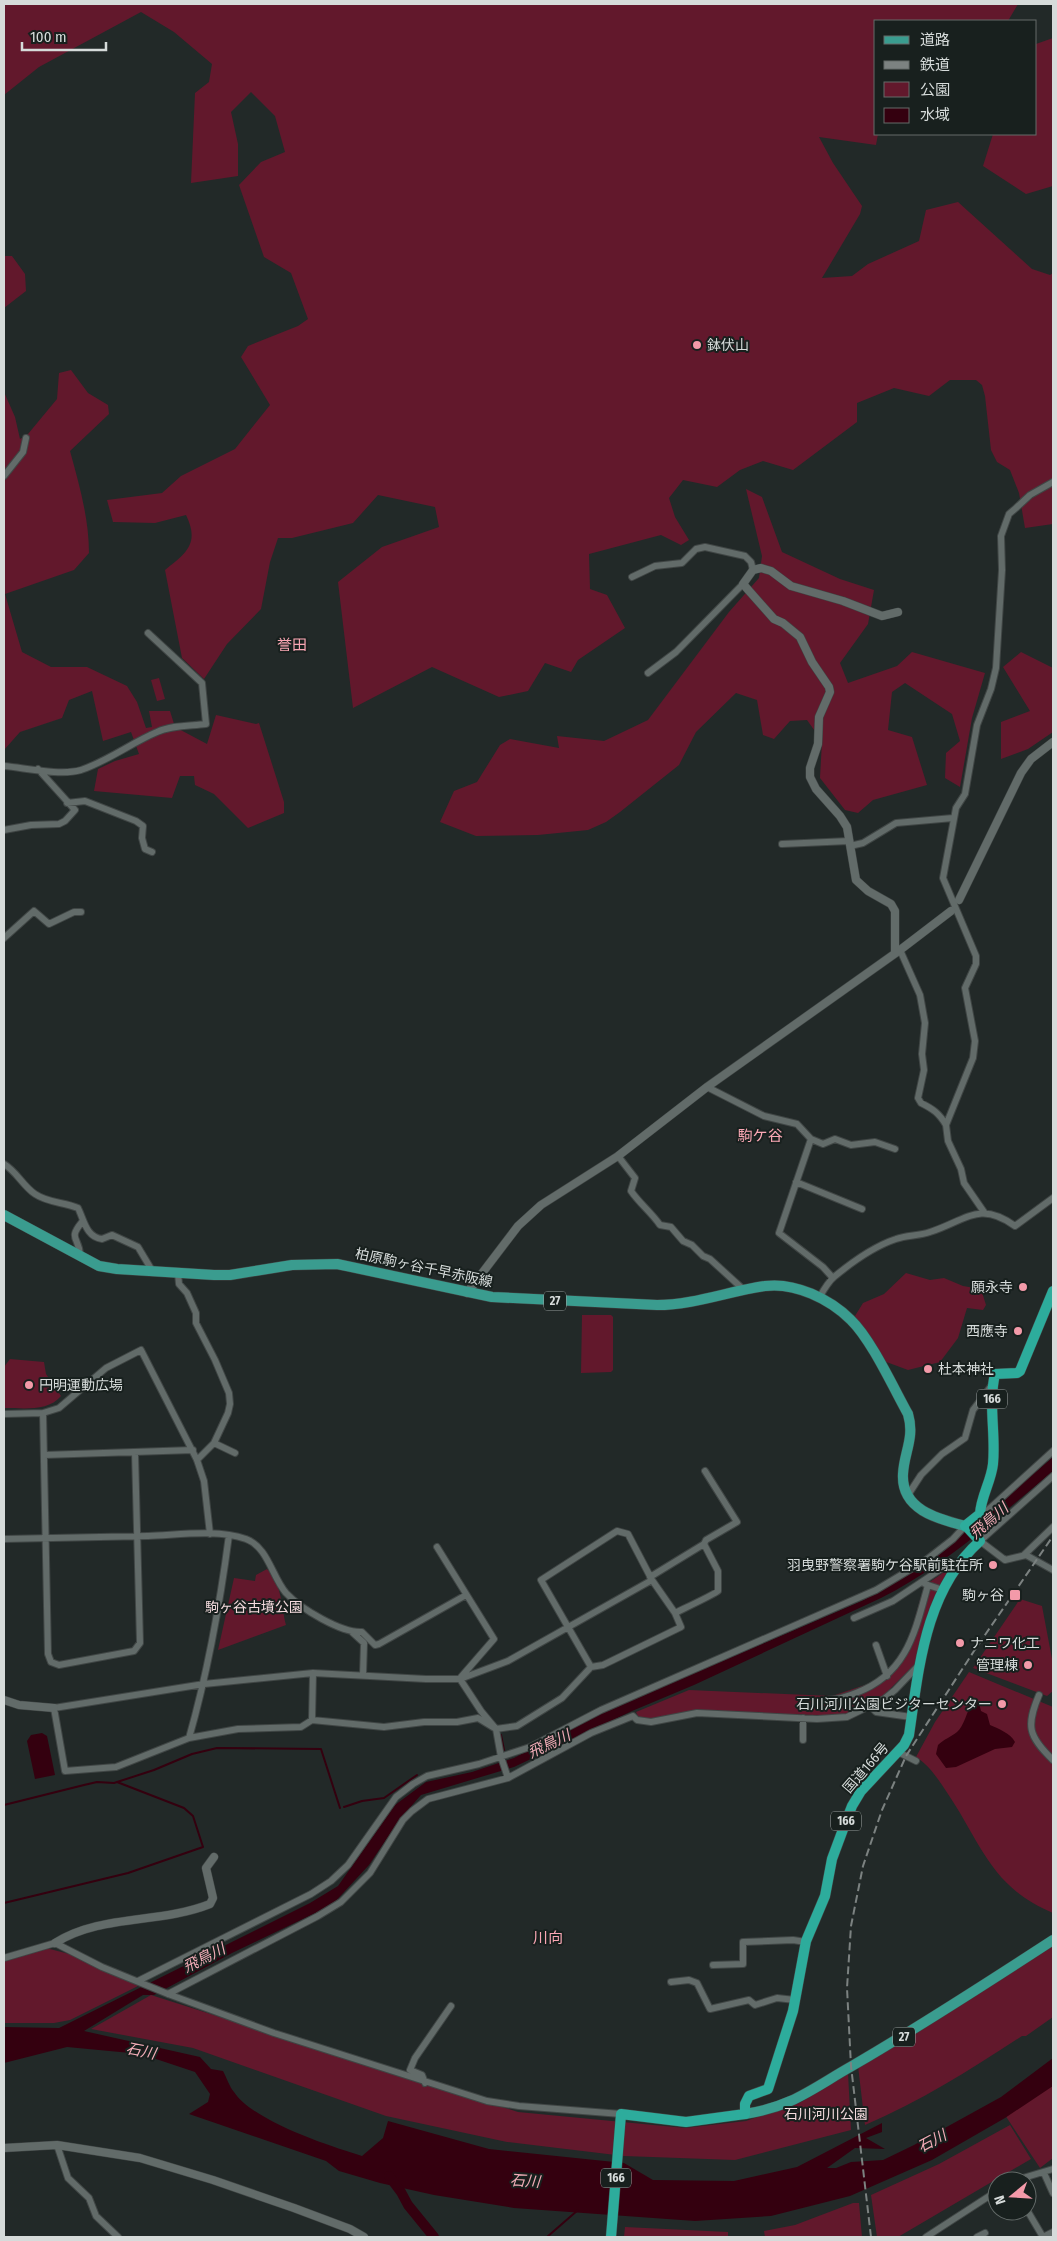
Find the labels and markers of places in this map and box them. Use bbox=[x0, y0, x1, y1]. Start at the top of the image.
place label: 鉢伏山 bbox=[707, 337, 749, 354]
marker: 鉢伏山 bbox=[691, 339, 703, 351]
place label: 願永寺 bbox=[971, 1279, 1013, 1296]
marker: 願永寺 bbox=[1017, 1281, 1029, 1293]
place label: 西應寺 bbox=[966, 1323, 1008, 1340]
marker: 西應寺 bbox=[1012, 1325, 1024, 1337]
place label: 杜本神社 bbox=[938, 1361, 994, 1378]
marker: 杜本神社 bbox=[922, 1363, 934, 1375]
place label: 円明運動広場 bbox=[39, 1377, 123, 1394]
marker: 円明運動広場 bbox=[23, 1379, 35, 1391]
place label: 羽曳野警察署駒ケ谷駅前駐在所 bbox=[787, 1557, 983, 1574]
marker: 羽曳野警察署駒ケ谷駅前駐在所 bbox=[987, 1559, 999, 1571]
place label: 駒ヶ谷 bbox=[962, 1587, 1004, 1604]
marker: 駒ヶ谷 bbox=[1008, 1588, 1022, 1602]
place label: ナニワ化工 bbox=[970, 1635, 1040, 1652]
marker: ナニワ化工 bbox=[954, 1637, 966, 1649]
place label: 管理棟 bbox=[976, 1657, 1018, 1674]
marker: 管理棟 bbox=[1022, 1659, 1034, 1671]
place label: 石川河川公園ビジターセンター bbox=[796, 1696, 992, 1713]
marker: 石川河川公園ビジターセンター bbox=[996, 1698, 1008, 1710]

